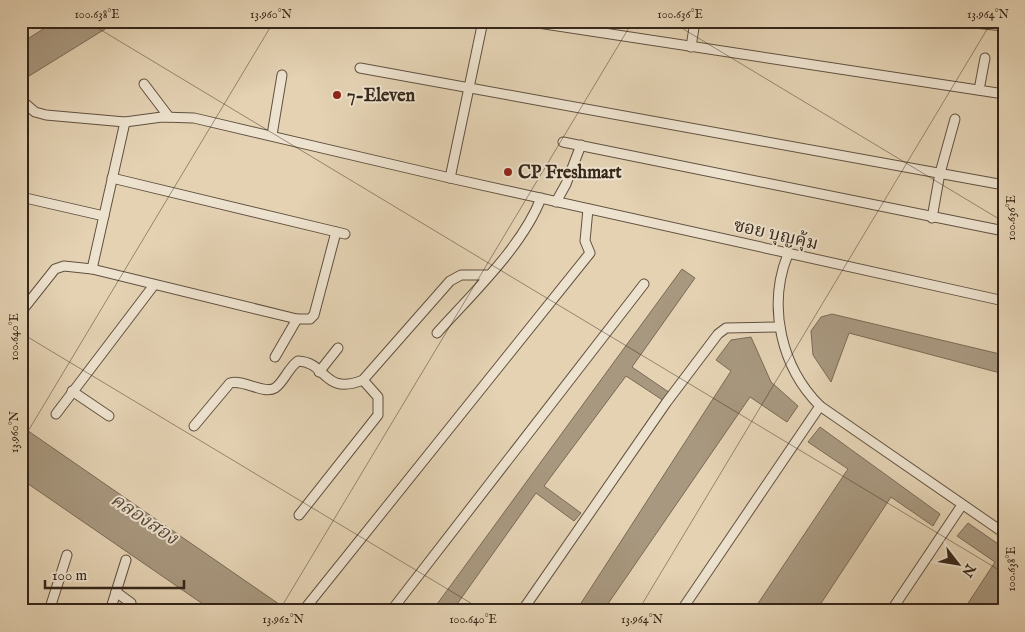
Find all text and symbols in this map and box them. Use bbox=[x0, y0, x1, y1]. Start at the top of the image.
text: 100.638°E bbox=[74, 7, 120, 22]
text: 13.960°N bbox=[250, 7, 293, 22]
text: 100.636°E bbox=[657, 7, 703, 22]
text: 13.964°N bbox=[967, 7, 1010, 22]
place label: 7-Eleven bbox=[347, 85, 416, 108]
marker: 7-Eleven bbox=[331, 89, 343, 101]
place label: CP Freshmart bbox=[518, 162, 622, 185]
marker: CP Freshmart bbox=[502, 166, 514, 178]
text: 100.636°E bbox=[1004, 195, 1019, 241]
street label: ซอย บุญคุ้ม bbox=[731, 215, 820, 256]
text: 100.640°E bbox=[7, 313, 22, 361]
text: 13.960°N bbox=[7, 410, 22, 453]
water label: คลองสอง bbox=[106, 488, 183, 552]
north arrow bbox=[932, 540, 982, 590]
text: 100.638°E bbox=[1004, 546, 1019, 592]
scale bar bbox=[45, 557, 184, 589]
text: N bbox=[957, 559, 980, 580]
text: 100 m bbox=[52, 566, 88, 585]
text: 13.962°N bbox=[262, 612, 304, 627]
text: 100.640°E bbox=[449, 612, 497, 627]
text: 13.964°N bbox=[621, 612, 664, 627]

